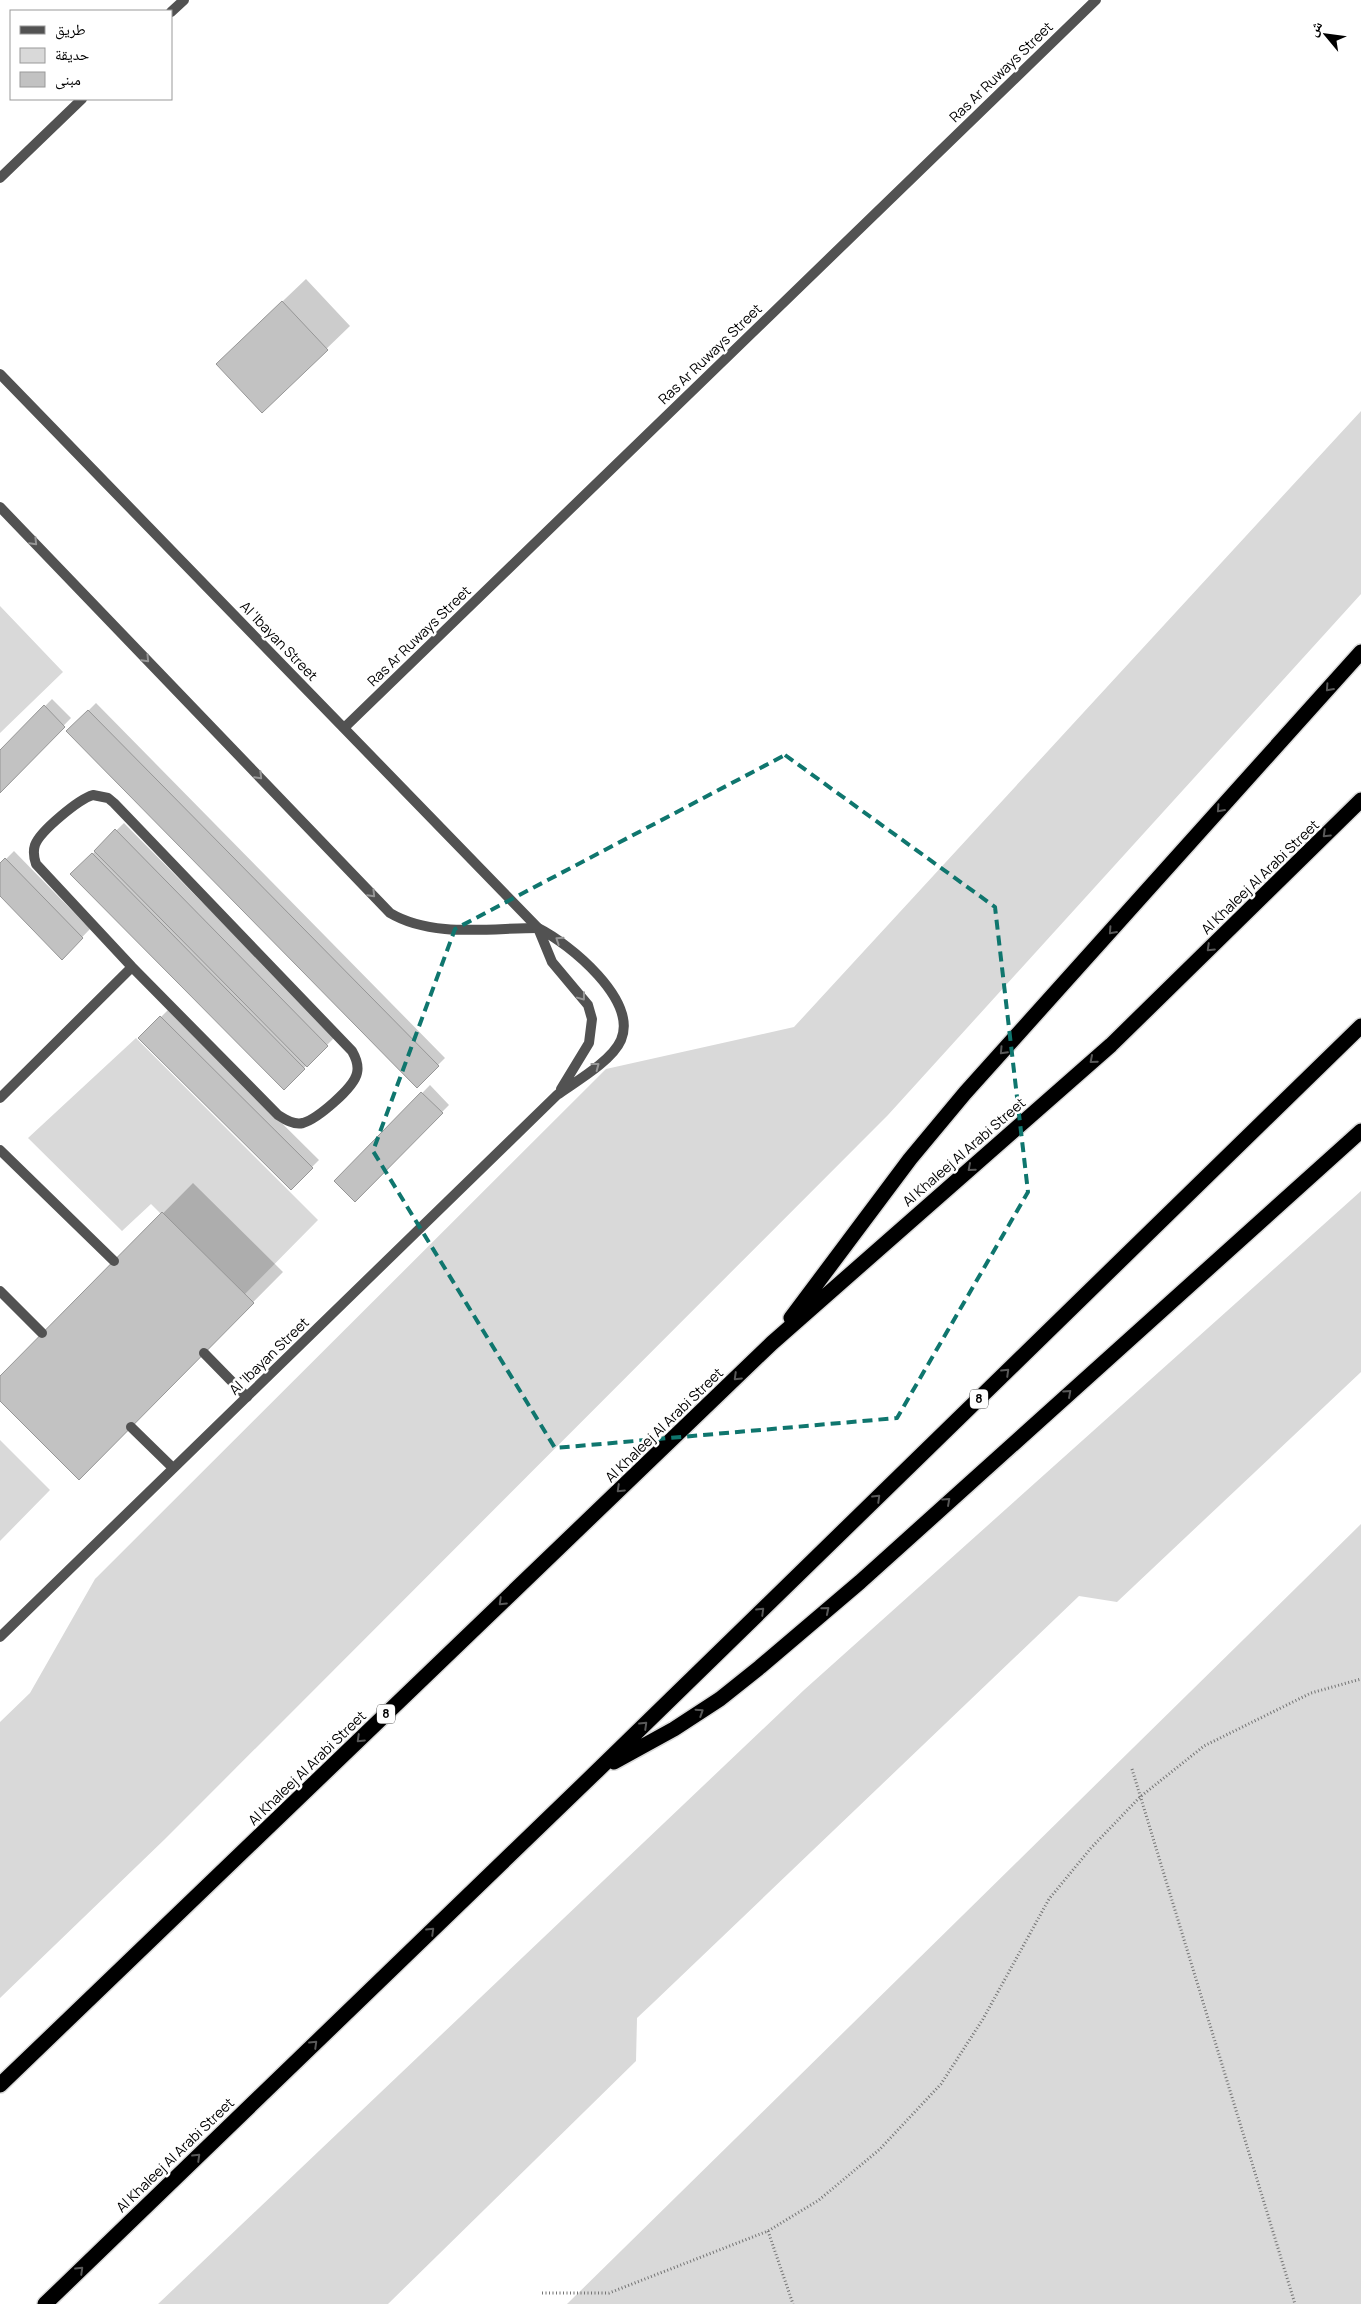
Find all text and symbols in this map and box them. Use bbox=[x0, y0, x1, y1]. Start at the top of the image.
legend bbox=[10, 10, 172, 100]
north arrow bbox=[1301, 10, 1351, 60]
street label: Ras Ar Ruways Street bbox=[945, 17, 1057, 126]
text: ش bbox=[1302, 17, 1326, 40]
text: طريق bbox=[55, 19, 86, 40]
text: حديقة bbox=[55, 44, 90, 65]
text: مبنى bbox=[55, 69, 81, 90]
street label: Ras Ar Ruways Street bbox=[654, 299, 766, 408]
one-way arrow bbox=[28, 537, 37, 546]
street label: Ras Ar Ruways Street bbox=[363, 581, 475, 690]
street label: Al 'Ibayan Street bbox=[236, 597, 323, 685]
one-way arrow bbox=[141, 654, 150, 663]
one-way arrow bbox=[1325, 683, 1334, 692]
one-way arrow bbox=[253, 771, 262, 780]
one-way arrow bbox=[1217, 804, 1226, 813]
street label: Al Khaleej Al Arabi Street bbox=[1197, 815, 1323, 938]
one-way arrow bbox=[1323, 828, 1332, 837]
one-way arrow bbox=[366, 888, 375, 897]
one-way arrow bbox=[1109, 925, 1118, 934]
one-way arrow bbox=[555, 937, 565, 946]
one-way arrow bbox=[1207, 942, 1216, 951]
one-way arrow bbox=[577, 991, 585, 1000]
one-way arrow bbox=[1000, 1046, 1009, 1055]
one-way arrow bbox=[1090, 1055, 1099, 1064]
one-way arrow bbox=[590, 1063, 600, 1072]
street label: Al Khaleej Al Arabi Street bbox=[898, 1093, 1029, 1210]
one-way arrow bbox=[968, 1162, 977, 1171]
street label: Al 'Ibayan Street bbox=[225, 1312, 313, 1399]
street label: Al Khaleej Al Arabi Street bbox=[601, 1363, 727, 1486]
one-way arrow bbox=[1000, 1369, 1009, 1378]
one-way arrow bbox=[733, 1371, 742, 1380]
road number: 8 bbox=[970, 1390, 988, 1408]
one-way arrow bbox=[1063, 1390, 1072, 1399]
one-way arrow bbox=[616, 1483, 625, 1492]
one-way arrow bbox=[871, 1495, 880, 1504]
one-way arrow bbox=[942, 1498, 951, 1507]
one-way arrow bbox=[499, 1596, 508, 1605]
one-way arrow bbox=[821, 1607, 830, 1616]
one-way arrow bbox=[755, 1608, 764, 1617]
road number: 8 bbox=[377, 1705, 395, 1724]
street label: Al Khaleej Al Arabi Street bbox=[244, 1706, 370, 1829]
one-way arrow bbox=[694, 1709, 704, 1718]
one-way arrow bbox=[639, 1721, 648, 1730]
one-way arrow bbox=[357, 1733, 366, 1742]
one-way arrow bbox=[425, 1928, 434, 1937]
one-way arrow bbox=[308, 2041, 317, 2050]
street label: Al Khaleej Al Arabi Street bbox=[112, 2093, 238, 2216]
one-way arrow bbox=[191, 2154, 200, 2163]
one-way arrow bbox=[74, 2267, 83, 2276]

